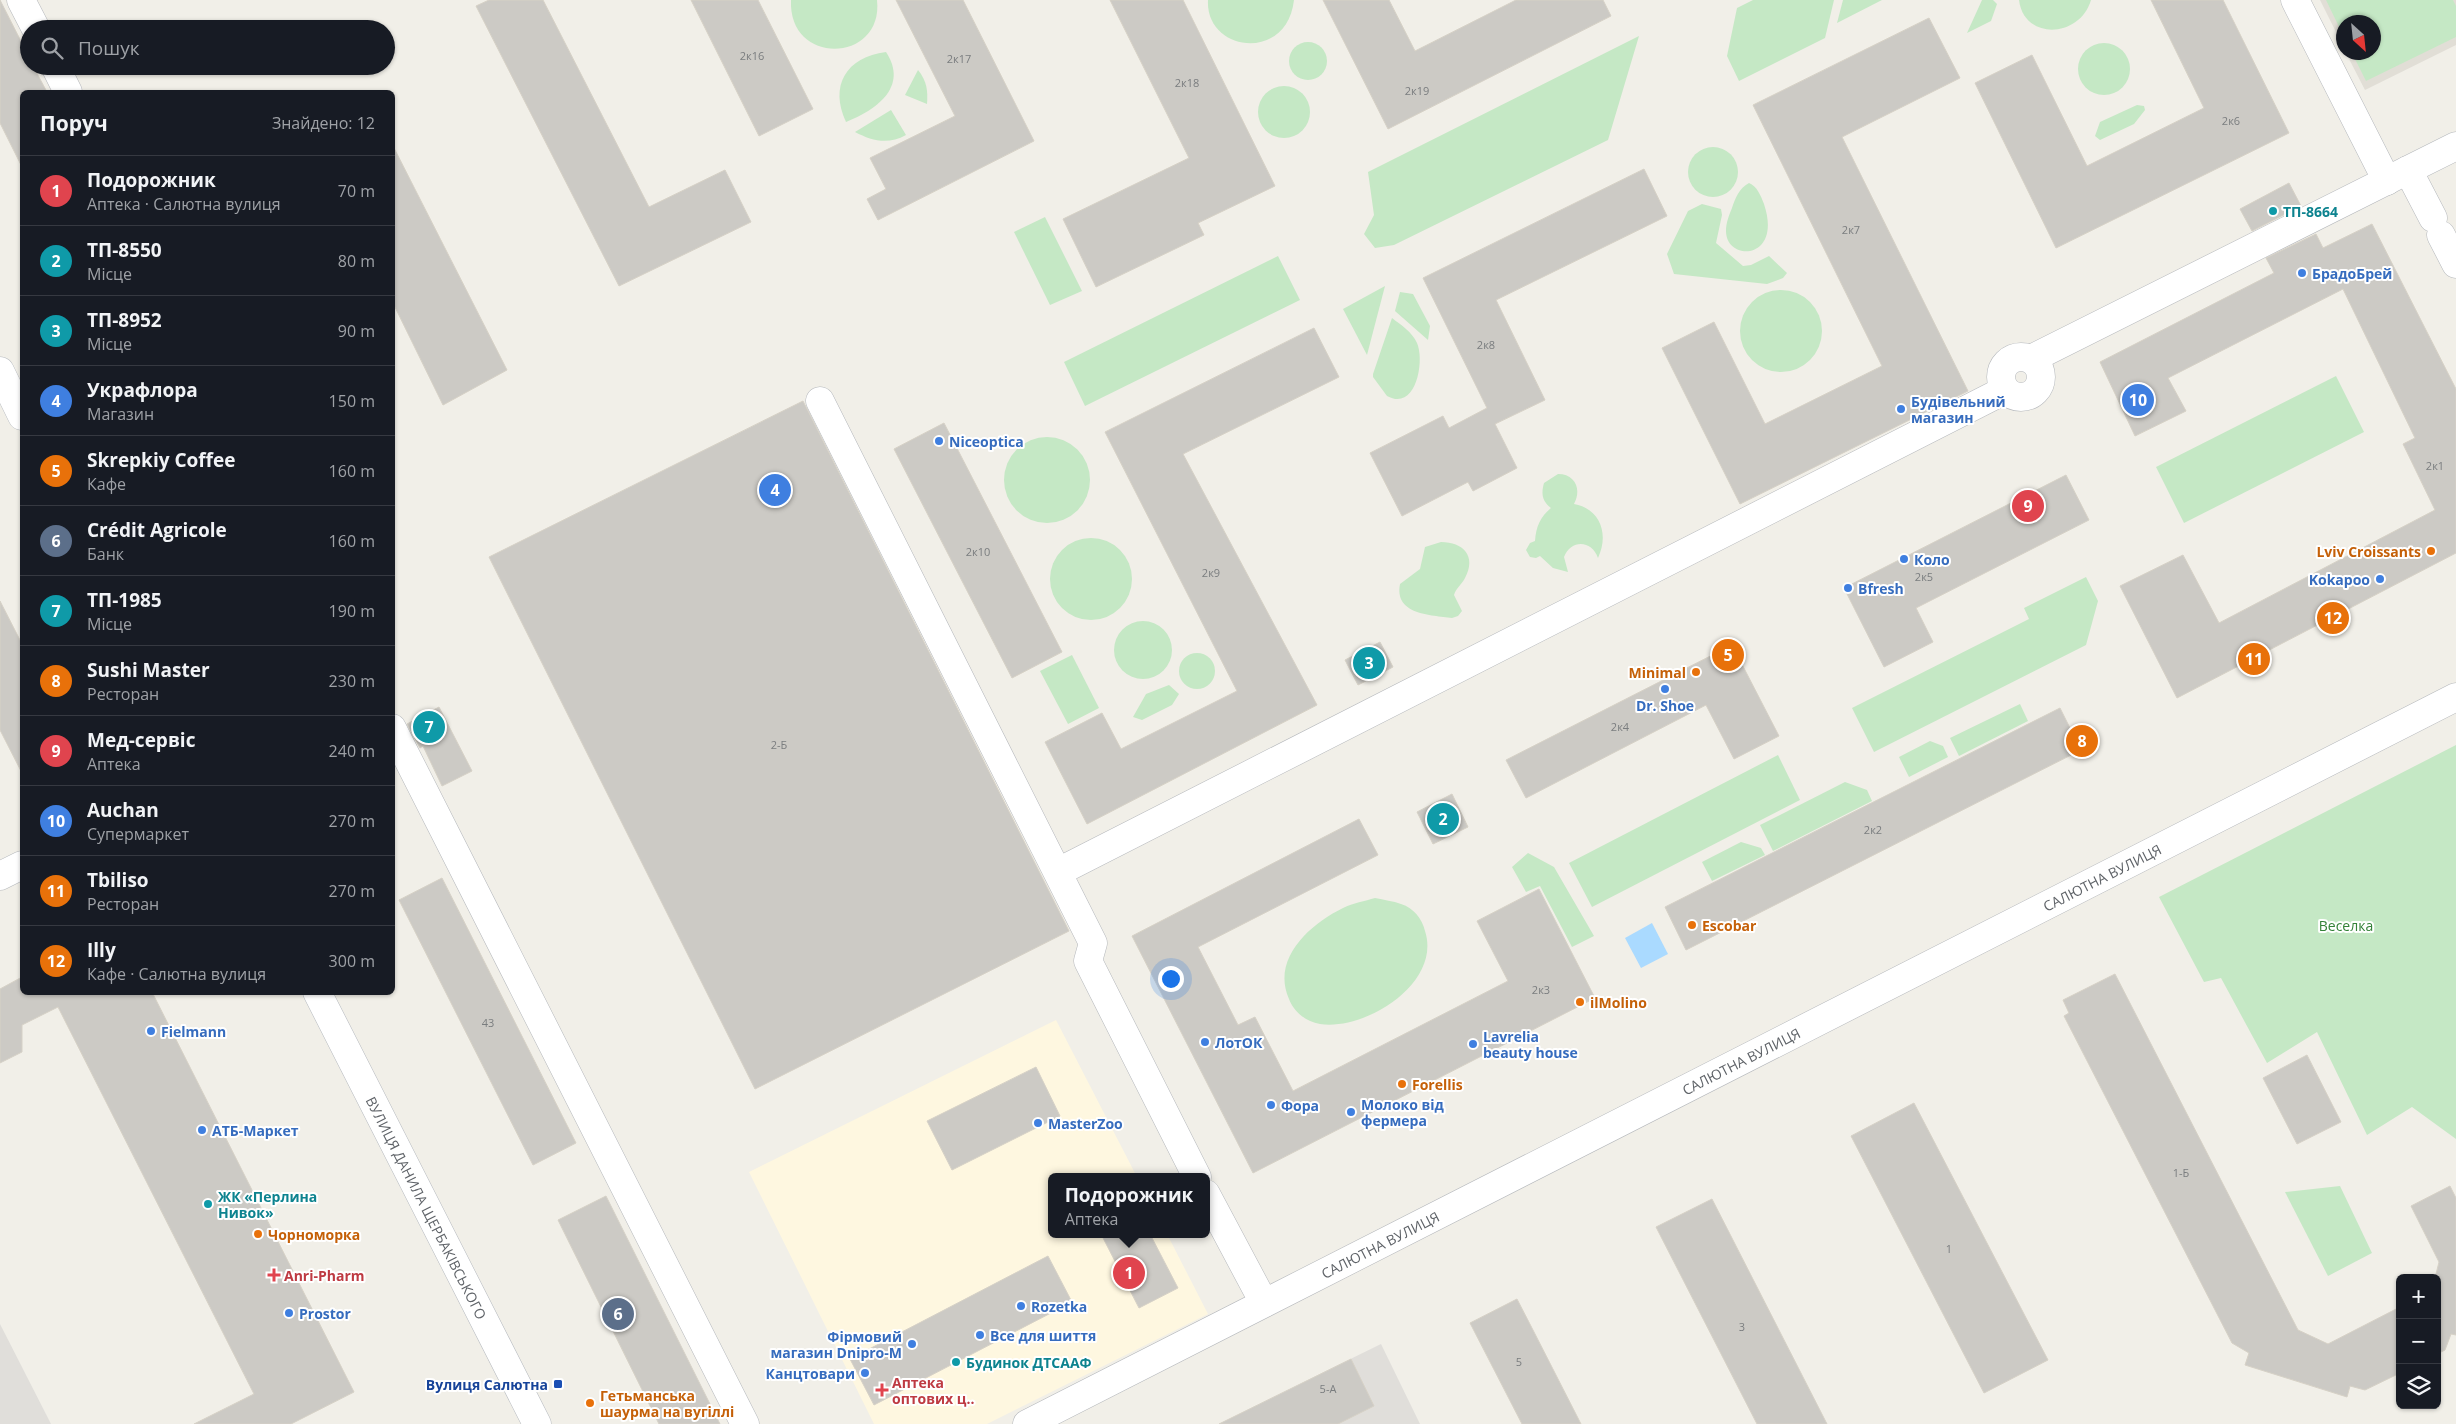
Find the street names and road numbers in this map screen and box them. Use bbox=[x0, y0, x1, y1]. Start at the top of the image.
street label: САЛЮТНА ВУЛИЦЯ bbox=[2040, 839, 2164, 915]
street label: САЛЮТНА ВУЛИЦЯ bbox=[1679, 1023, 1803, 1099]
street label: ВУЛИЦЯ ДАНИЛА ЩЕРБАКІВСЬКОГО bbox=[362, 1093, 492, 1322]
street label: САЛЮТНА ВУЛИЦЯ bbox=[1318, 1206, 1442, 1282]

